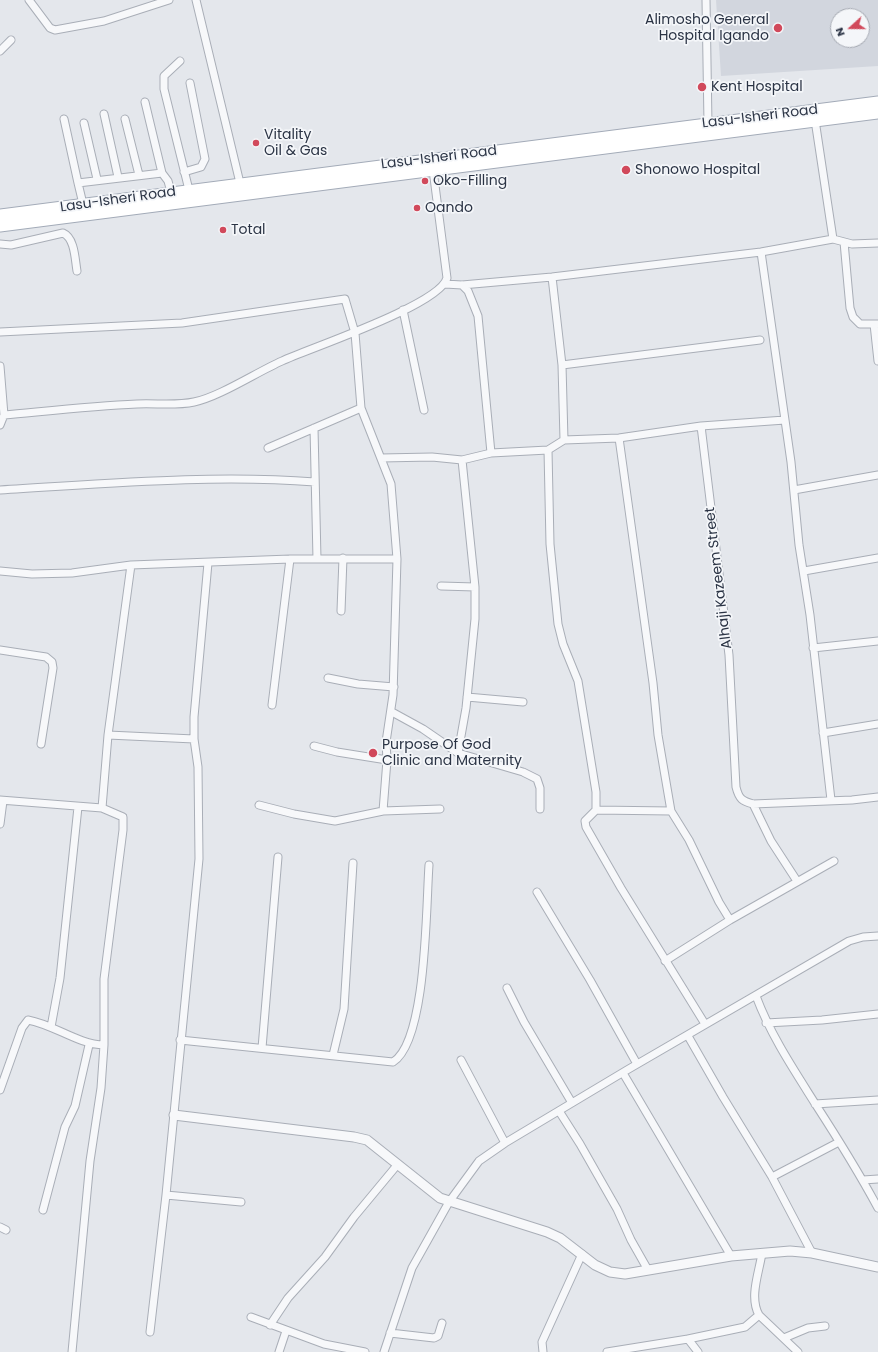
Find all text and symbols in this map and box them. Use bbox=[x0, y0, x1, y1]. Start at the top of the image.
north arrow bbox=[830, 8, 870, 48]
place label: Alimosho General Hospital Igando bbox=[645, 12, 769, 44]
marker: Alimosho General Hospital Igando bbox=[772, 22, 784, 34]
text: N bbox=[831, 25, 849, 39]
place label: Kent Hospital bbox=[711, 79, 803, 95]
marker: Kent Hospital bbox=[696, 81, 708, 93]
street label: Lasu-Isheri Road bbox=[701, 102, 819, 132]
place label: Vitality Oil & Gas bbox=[264, 127, 327, 160]
marker: Vitality Oil & Gas bbox=[251, 138, 261, 148]
street label: Lasu-Isheri Road bbox=[380, 143, 498, 173]
place label: Shonowo Hospital bbox=[635, 162, 760, 178]
marker: Shonowo Hospital bbox=[620, 164, 632, 176]
place label: Oko-Filling bbox=[433, 173, 507, 189]
marker: Oko-Filling bbox=[420, 176, 430, 186]
street label: Lasu-Isheri Road bbox=[59, 184, 177, 216]
place label: Oando bbox=[425, 200, 473, 216]
marker: Oando bbox=[412, 203, 422, 213]
place label: Total bbox=[231, 222, 266, 238]
marker: Total bbox=[218, 225, 228, 235]
street label: Alhaji Kazeem Street bbox=[702, 506, 736, 650]
place label: Purpose Of God Clinic and Maternity bbox=[382, 737, 522, 770]
marker: Purpose Of God Clinic and Maternity bbox=[367, 747, 379, 759]

